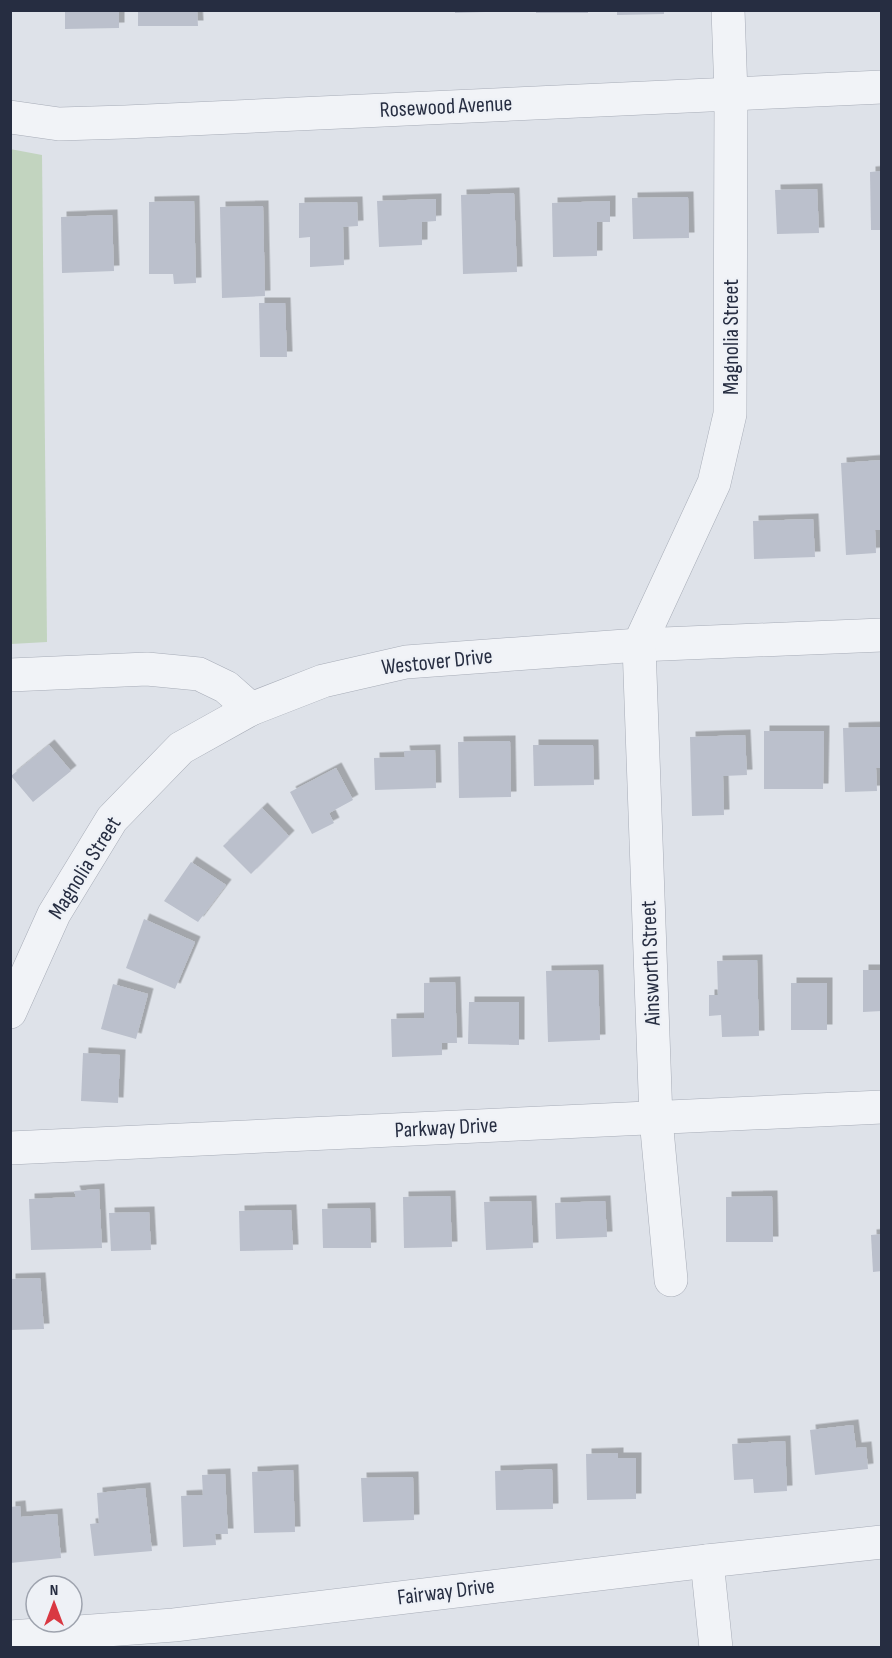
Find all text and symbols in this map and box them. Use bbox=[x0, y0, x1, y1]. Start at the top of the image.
street label: Rosewood Avenue bbox=[379, 90, 513, 124]
street label: Magnolia Street bbox=[718, 279, 745, 395]
street label: Westover Drive bbox=[380, 643, 494, 681]
street label: Magnolia Street bbox=[43, 811, 127, 924]
street label: Ainsworth Street bbox=[635, 900, 667, 1027]
street label: Parkway Drive bbox=[394, 1112, 498, 1144]
street label: Fairway Drive bbox=[396, 1573, 496, 1611]
north arrow bbox=[24, 1574, 84, 1634]
text: N bbox=[50, 1581, 58, 1600]

